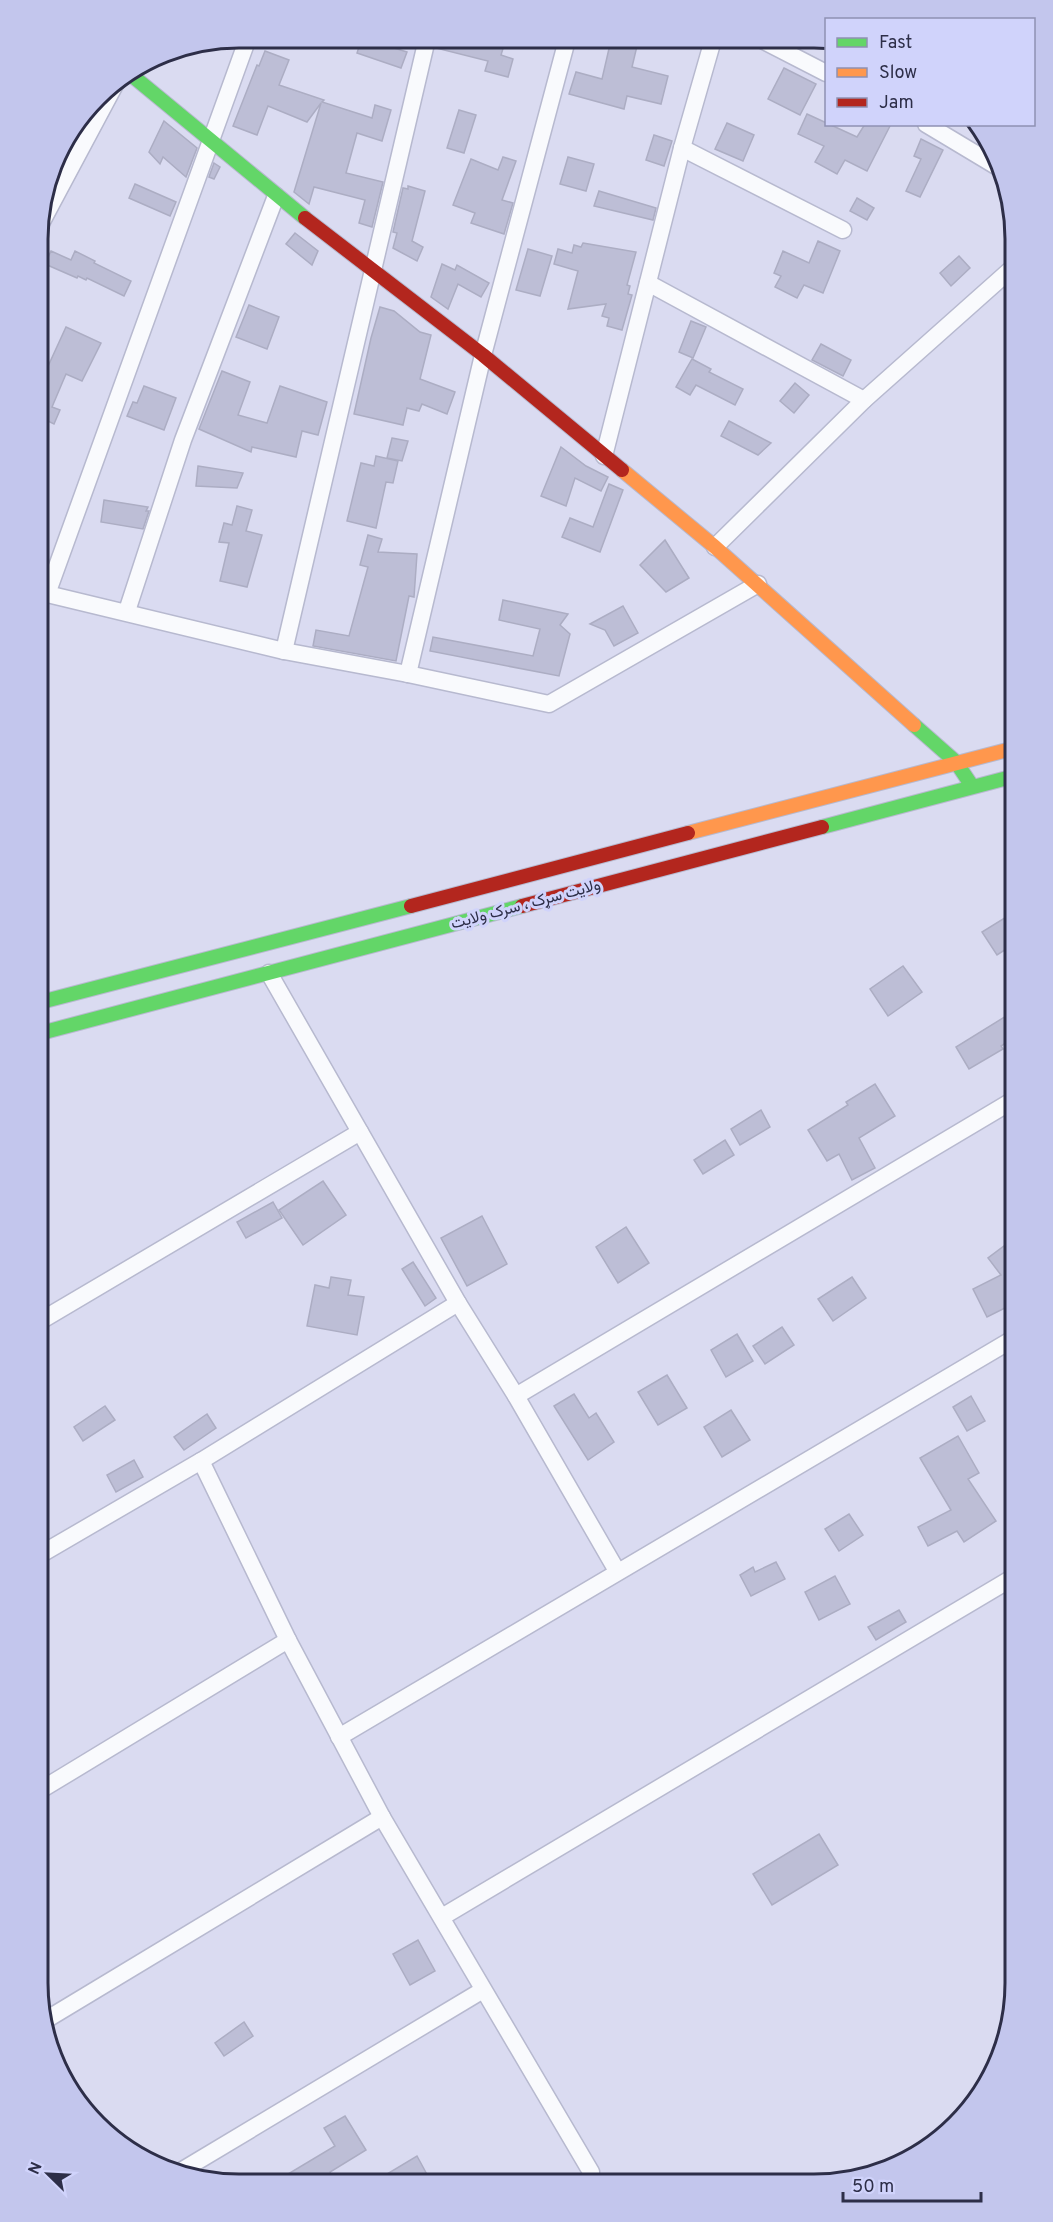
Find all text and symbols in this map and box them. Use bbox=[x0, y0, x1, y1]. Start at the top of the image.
legend bbox=[825, 18, 1035, 126]
text: Fast bbox=[879, 32, 912, 55]
text: Slow bbox=[879, 62, 917, 85]
text: Jam bbox=[879, 92, 914, 115]
street label: ولایت سړک ، سرک ولایت bbox=[449, 875, 603, 935]
north arrow bbox=[18, 2144, 78, 2204]
text: N bbox=[25, 2159, 48, 2178]
scale bar bbox=[843, 2165, 981, 2203]
text: 50 m bbox=[852, 2176, 894, 2199]

